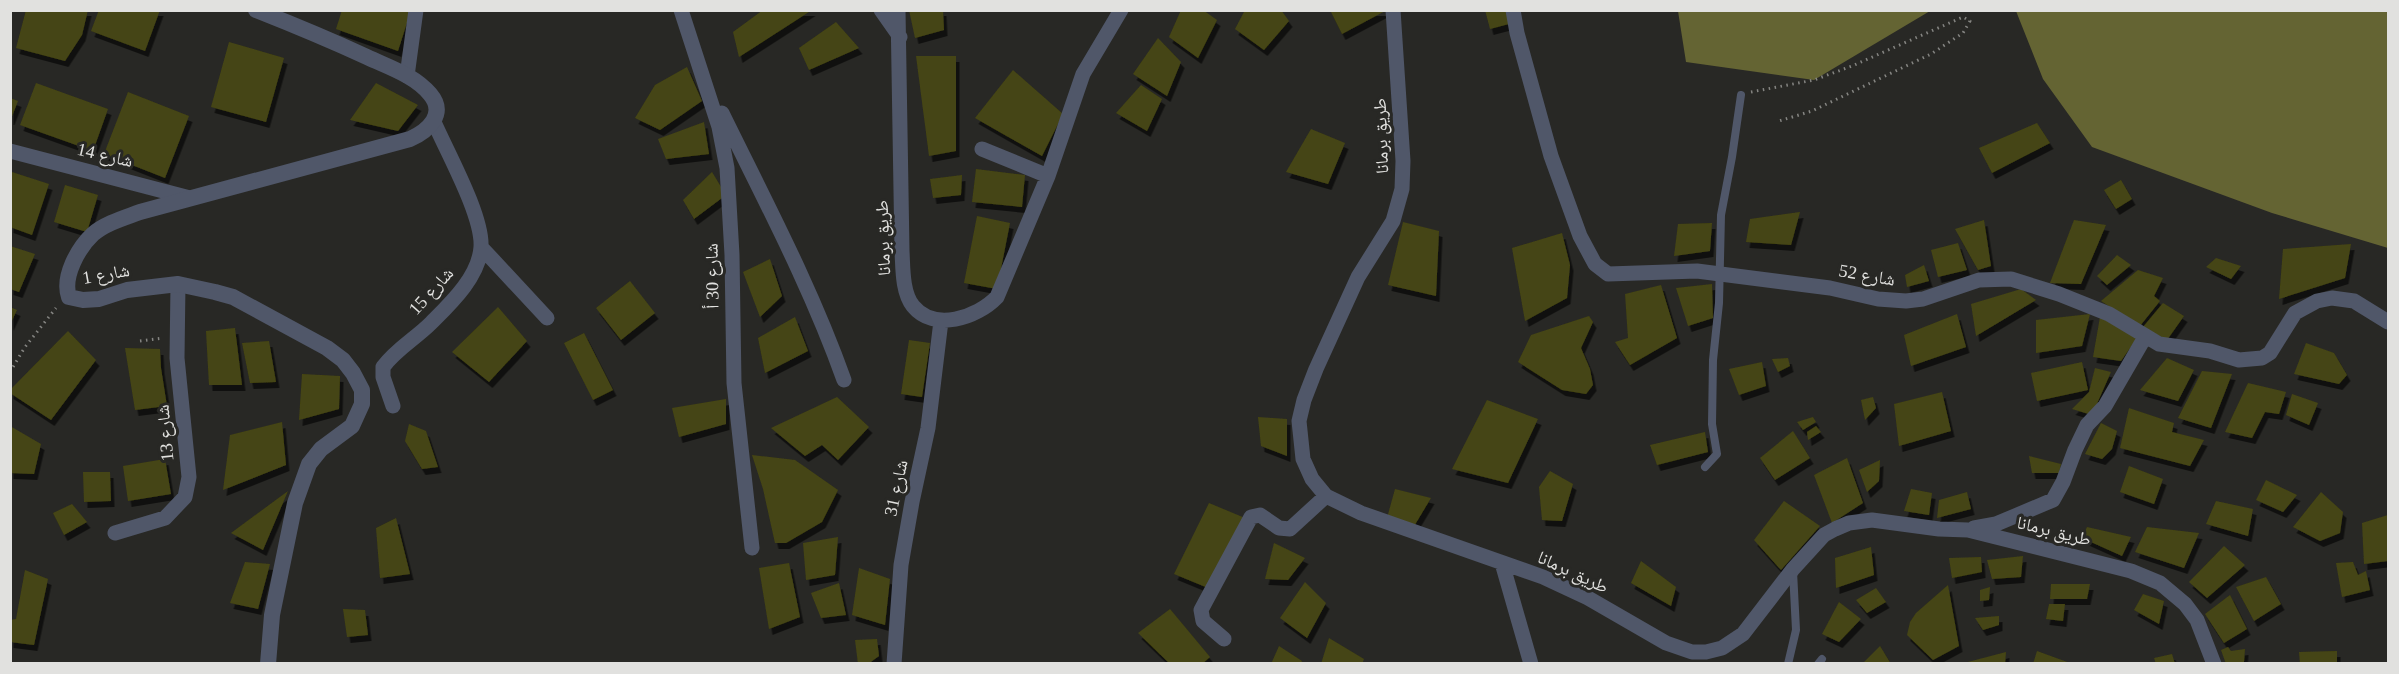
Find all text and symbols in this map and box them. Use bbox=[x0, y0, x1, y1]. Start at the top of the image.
street label: طريق برمانا bbox=[1370, 98, 1393, 174]
street label: شارع 14 bbox=[75, 139, 135, 172]
street label: طريق برمانا bbox=[872, 200, 895, 276]
street label: شارع 30 أ bbox=[701, 243, 724, 309]
street label: شارع 1 bbox=[81, 260, 131, 289]
street label: شارع 52 bbox=[1837, 260, 1897, 291]
street label: شارع 15 bbox=[405, 263, 458, 319]
street label: شارع 13 bbox=[153, 404, 178, 462]
street label: شارع 31 bbox=[880, 458, 913, 518]
street label: طريق برمانا bbox=[2015, 512, 2093, 551]
street label: طريق برمانا bbox=[1534, 547, 1612, 598]

